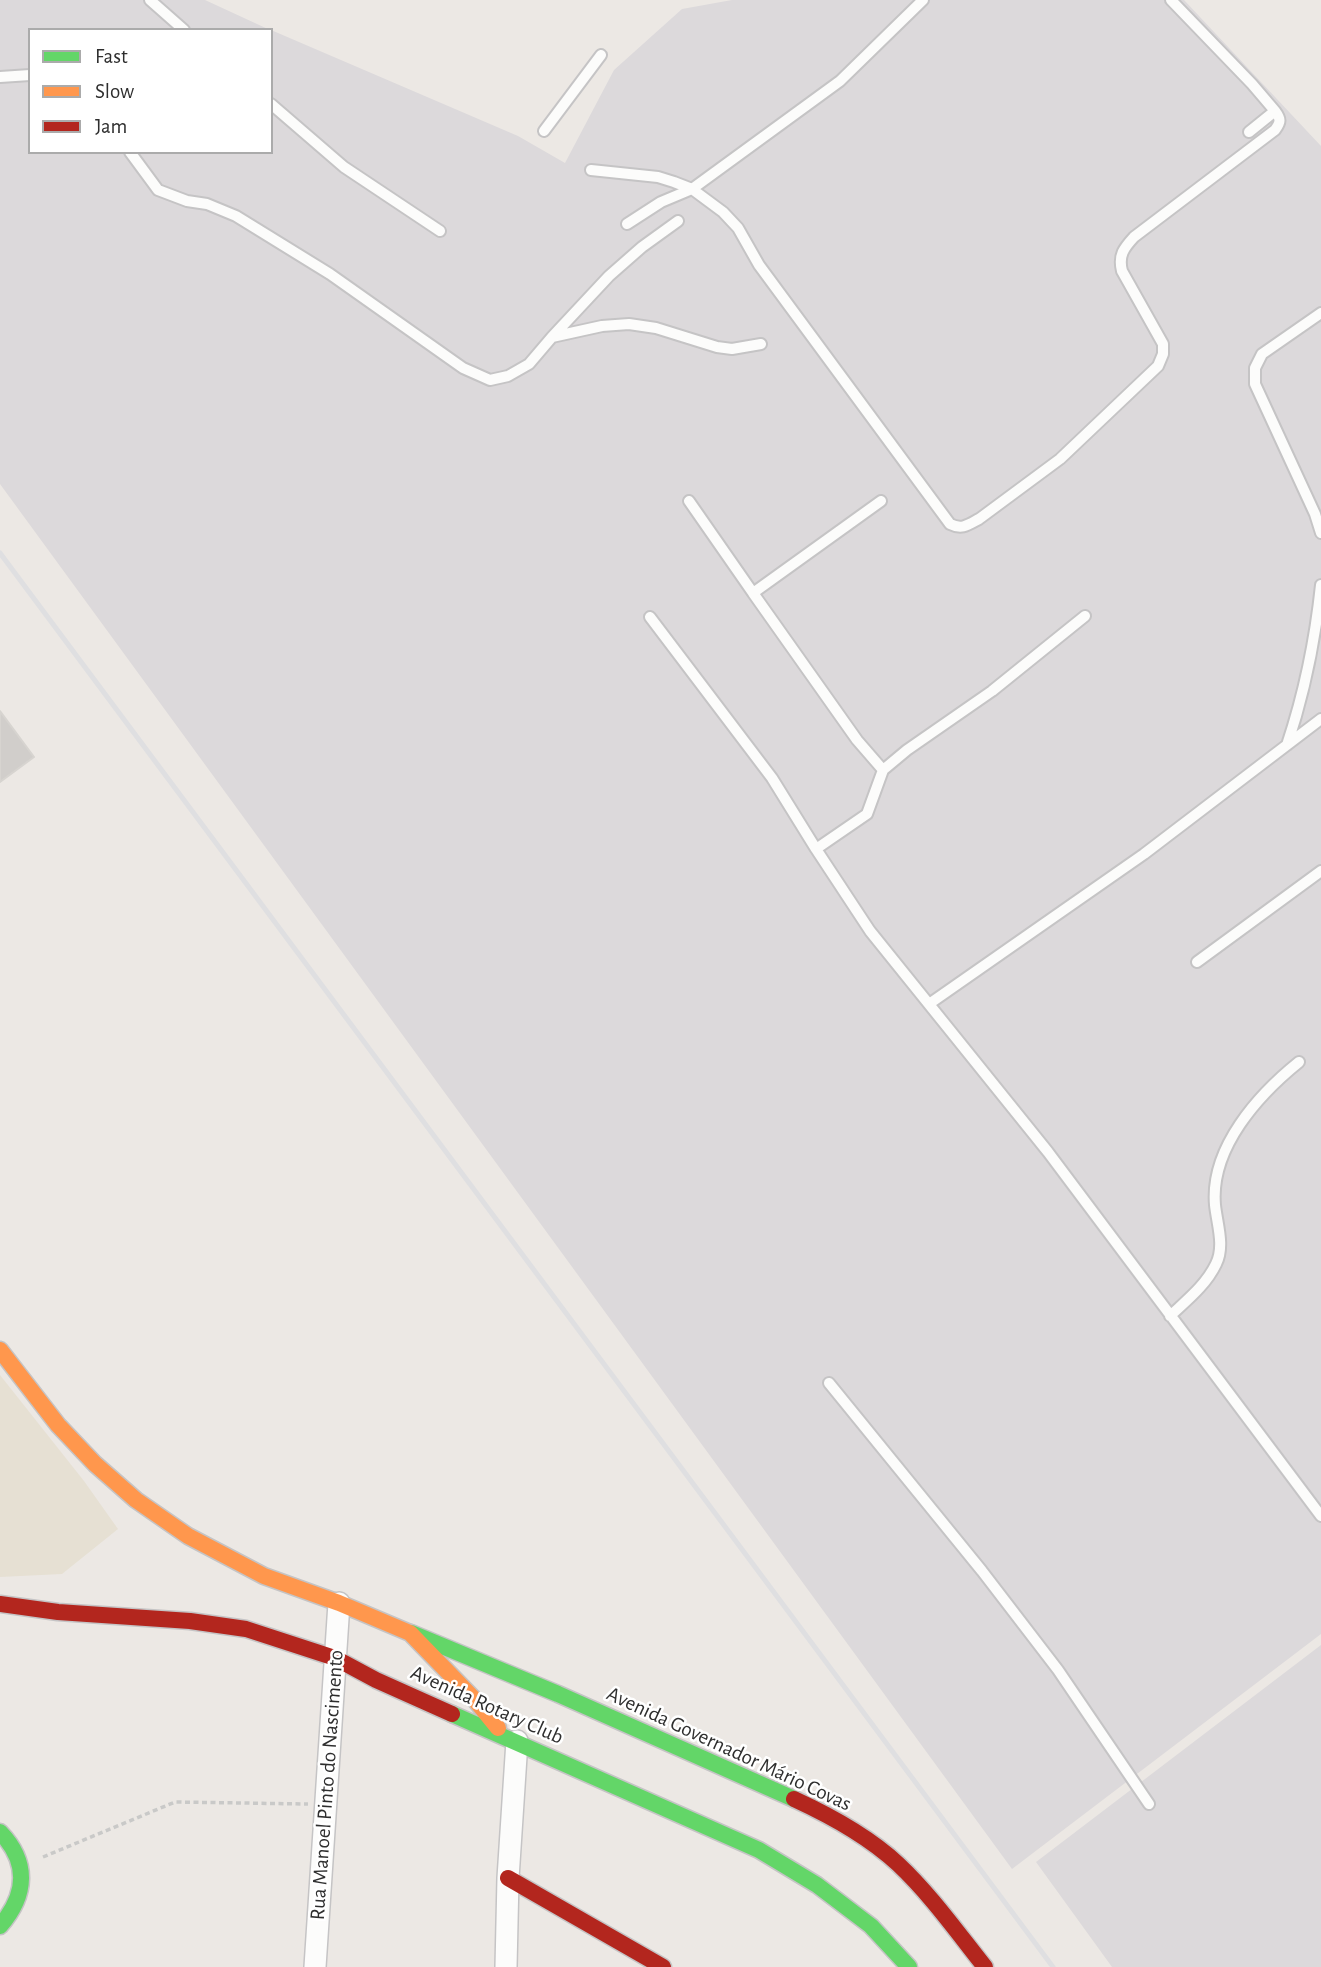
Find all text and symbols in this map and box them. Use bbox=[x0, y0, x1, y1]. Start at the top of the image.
legend bbox=[28, 28, 273, 154]
text: Fast bbox=[95, 46, 128, 67]
text: Slow bbox=[95, 81, 134, 102]
text: Jam bbox=[95, 116, 127, 137]
street label: Rua Manoel Pinto do Nascimento bbox=[305, 1649, 349, 1921]
street label: Avenida Rotary Club bbox=[407, 1660, 567, 1750]
street label: Avenida Governador Mário Covas bbox=[603, 1681, 855, 1817]

